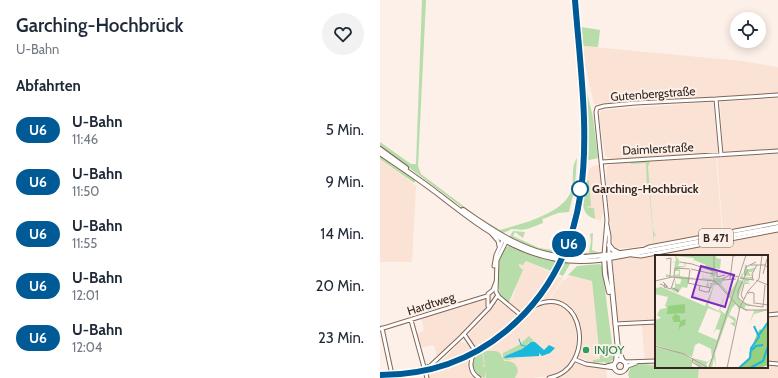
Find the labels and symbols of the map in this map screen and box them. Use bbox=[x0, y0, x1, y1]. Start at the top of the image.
street label: Gutenbergstraße bbox=[610, 83, 696, 104]
street label: Daimlerstraße bbox=[622, 139, 694, 158]
marker: Garching-Hochbrück bbox=[571, 180, 589, 198]
place label: Garching-Hochbrück bbox=[592, 181, 699, 196]
road number: B 471 bbox=[699, 229, 733, 247]
line badge: U6 bbox=[551, 231, 587, 257]
inset map bbox=[655, 255, 768, 368]
street label: Hardtweg bbox=[405, 288, 458, 318]
place label: INJOY bbox=[594, 342, 624, 357]
marker: INJOY bbox=[581, 345, 591, 355]

